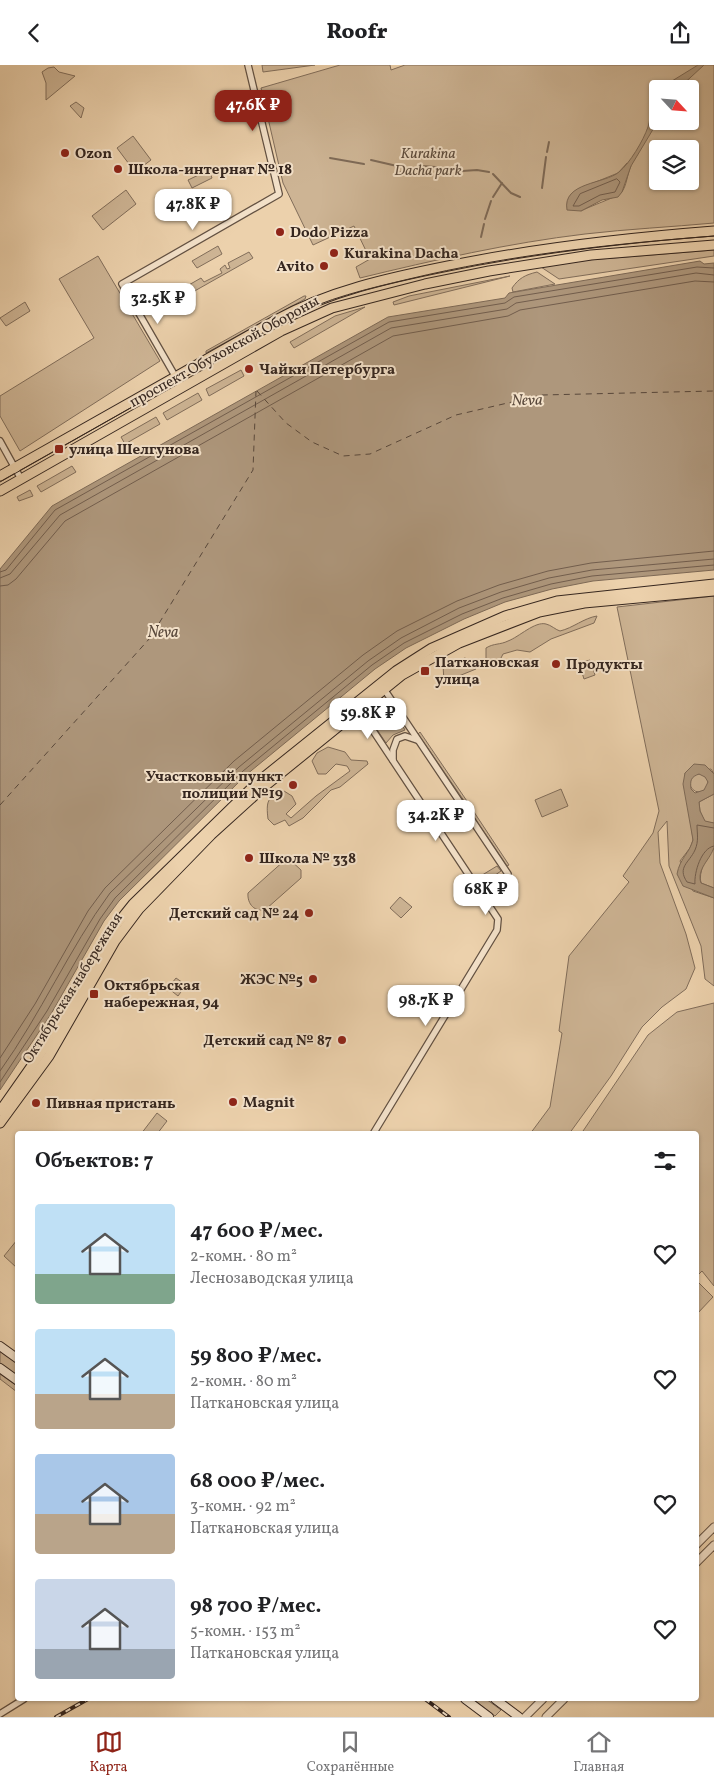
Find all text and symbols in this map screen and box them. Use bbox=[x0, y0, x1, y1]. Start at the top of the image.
text: Roofr bbox=[326, 17, 388, 48]
icon: back bbox=[20, 19, 48, 47]
icon: share bbox=[666, 19, 694, 47]
north arrow bbox=[649, 80, 699, 130]
map controls bbox=[649, 80, 699, 190]
pin: 47.6K ₽ bbox=[207, 89, 299, 132]
text: 47.6K ₽ bbox=[226, 95, 280, 117]
button: layers bbox=[649, 140, 699, 190]
place label: Ozon bbox=[75, 144, 112, 165]
park label: Kurakina Dacha park bbox=[394, 144, 462, 182]
marker: Ozon bbox=[59, 147, 71, 159]
place label: Школа-интернат № 18 bbox=[128, 160, 292, 181]
marker: Школа-интернат № 18 bbox=[112, 163, 124, 175]
pin: 47.8K ₽ bbox=[147, 189, 239, 231]
text: 47.8K ₽ bbox=[166, 194, 220, 216]
place label: Dodo Pizza bbox=[290, 223, 369, 244]
marker: Dodo Pizza bbox=[274, 226, 286, 238]
place label: Kurakina Dacha bbox=[344, 244, 459, 265]
marker: Kurakina Dacha bbox=[328, 247, 340, 259]
place label: Avito bbox=[277, 257, 314, 278]
marker: Avito bbox=[318, 260, 330, 272]
pin: 32.5K ₽ bbox=[112, 283, 204, 325]
text: 32.5K ₽ bbox=[131, 288, 185, 310]
street label: проспект Обуховской Обороны bbox=[126, 291, 324, 413]
place label: Чайки Петербурга bbox=[259, 360, 395, 381]
marker: Чайки Петербурга bbox=[243, 363, 255, 375]
water label: Neva bbox=[511, 390, 543, 412]
place label: улица Шелгунова bbox=[69, 440, 200, 461]
marker: улица Шелгунова bbox=[53, 443, 65, 455]
water label: Neva bbox=[147, 622, 179, 644]
place label: Паткановская улица bbox=[435, 653, 540, 691]
place label: Продукты bbox=[566, 655, 643, 676]
marker: Продукты bbox=[550, 658, 562, 670]
marker: Паткановская улица bbox=[419, 665, 431, 677]
pin: 59.8K ₽ bbox=[322, 697, 414, 740]
text: 59.8K ₽ bbox=[340, 703, 396, 725]
place label: Участковый пункт полиции №19 bbox=[146, 767, 284, 805]
marker: Участковый пункт полиции №19 bbox=[287, 779, 299, 791]
pin: 34.2K ₽ bbox=[390, 799, 482, 842]
text: 34.2K ₽ bbox=[408, 805, 464, 827]
place label: Школа № 338 bbox=[259, 849, 356, 870]
marker: Школа № 338 bbox=[243, 852, 255, 864]
pin: 68K ₽ bbox=[451, 873, 521, 916]
text: 68K ₽ bbox=[464, 879, 508, 901]
place label: Детский сад № 24 bbox=[169, 904, 299, 925]
marker: Детский сад № 24 bbox=[303, 907, 315, 919]
street label: Октябрьская набережная bbox=[18, 909, 129, 1068]
place label: ЖЭС №5 bbox=[240, 970, 303, 991]
marker: ЖЭС №5 bbox=[307, 973, 319, 985]
place label: Октябрьская набережная, 94 bbox=[104, 976, 219, 1014]
pin: 98.7K ₽ bbox=[380, 985, 472, 1027]
marker: Октябрьская набережная, 94 bbox=[88, 988, 100, 1000]
text: 98.7K ₽ bbox=[399, 990, 453, 1012]
place label: Детский сад № 87 bbox=[203, 1031, 332, 1052]
marker: Детский сад № 87 bbox=[336, 1034, 348, 1046]
place label: Magnit bbox=[243, 1093, 295, 1114]
place label: Пивная пристань bbox=[46, 1094, 176, 1115]
marker: Magnit bbox=[227, 1096, 239, 1108]
marker: Пивная пристань bbox=[30, 1097, 42, 1109]
text: Объектов: 7 bbox=[35, 1147, 154, 1176]
icon: filters bbox=[651, 1147, 679, 1175]
text: 47 600 ₽/мес. bbox=[190, 1217, 323, 1246]
icon: home bbox=[75, 1224, 135, 1284]
icon: heart bbox=[651, 1240, 679, 1268]
text: 2-комн. · 80 m² bbox=[190, 1246, 297, 1268]
text: Леснозаводская улица bbox=[190, 1268, 354, 1290]
text: 59 800 ₽/мес. bbox=[190, 1342, 322, 1371]
icon: home bbox=[75, 1349, 135, 1409]
icon: heart bbox=[651, 1365, 679, 1393]
text: 2-комн. · 80 m² bbox=[190, 1371, 297, 1393]
text: Паткановская улица bbox=[190, 1393, 339, 1415]
text: 68 000 ₽/мес. bbox=[190, 1467, 325, 1496]
icon: home bbox=[75, 1474, 135, 1534]
icon: heart bbox=[651, 1490, 679, 1518]
text: 3-комн. · 92 m² bbox=[190, 1496, 296, 1518]
text: Паткановская улица bbox=[190, 1518, 339, 1540]
text: 98 700 ₽/мес. bbox=[190, 1592, 321, 1621]
icon: home bbox=[75, 1599, 135, 1659]
icon: heart bbox=[651, 1615, 679, 1643]
text: 5-комн. · 153 m² bbox=[190, 1621, 300, 1643]
text: Паткановская улица bbox=[190, 1643, 339, 1665]
tab: Карта bbox=[90, 1728, 128, 1777]
tab: Сохранённые bbox=[307, 1728, 394, 1777]
tab: Главная bbox=[573, 1728, 624, 1777]

